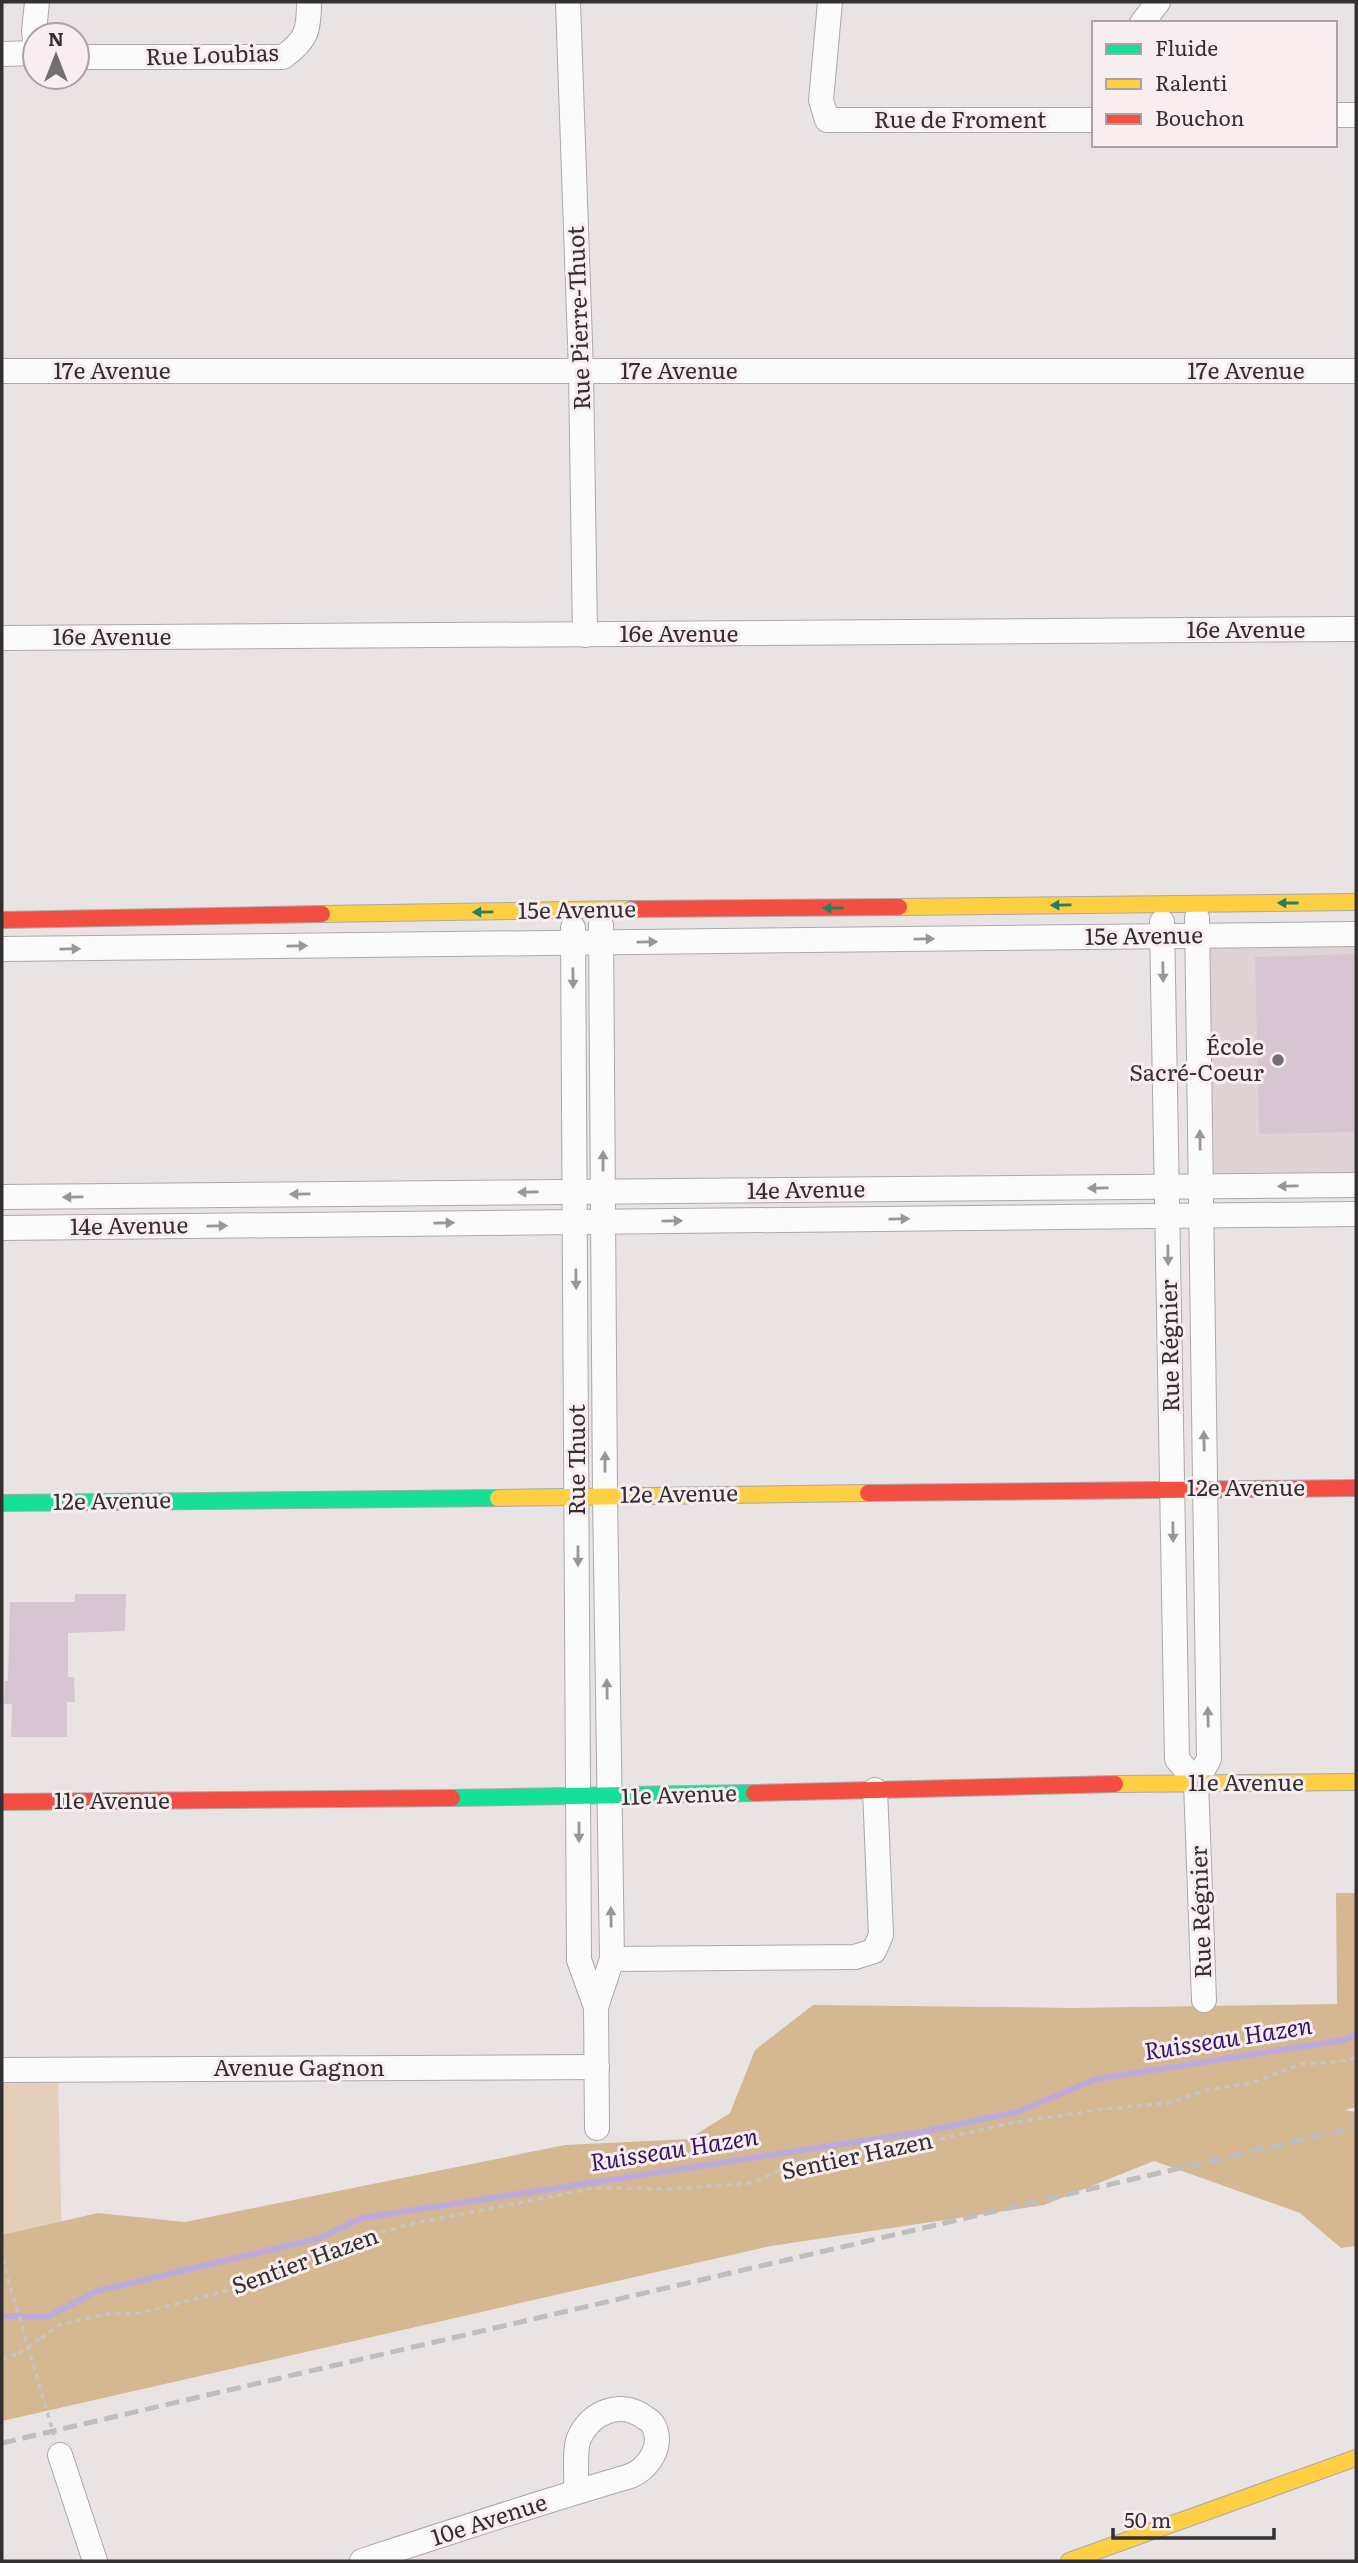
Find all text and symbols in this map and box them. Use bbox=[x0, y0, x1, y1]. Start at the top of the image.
north arrow bbox=[21, 21, 91, 91]
legend bbox=[1092, 21, 1337, 147]
text: N bbox=[48, 24, 64, 52]
text: Fluide bbox=[1155, 31, 1218, 62]
street label: Rue Loubias bbox=[145, 34, 279, 72]
text: Ralenti bbox=[1155, 66, 1228, 97]
street label: Rue de Froment bbox=[874, 101, 1047, 135]
text: Bouchon bbox=[1155, 101, 1245, 132]
street label: Rue Pierre-Thuot bbox=[557, 224, 597, 411]
street label: 17e Avenue bbox=[53, 352, 171, 386]
street label: 17e Avenue bbox=[620, 352, 738, 386]
street label: 17e Avenue bbox=[1187, 352, 1305, 386]
street label: 16e Avenue bbox=[1186, 611, 1306, 645]
street label: 16e Avenue bbox=[619, 615, 739, 649]
street label: 16e Avenue bbox=[52, 618, 172, 652]
street label: 15e Avenue bbox=[518, 890, 636, 926]
one-way arrow bbox=[1277, 897, 1299, 909]
one-way arrow bbox=[1049, 899, 1071, 911]
one-way arrow bbox=[822, 902, 844, 913]
one-way arrow bbox=[472, 906, 494, 917]
street label: 15e Avenue bbox=[1085, 916, 1203, 952]
one-way arrow bbox=[913, 933, 935, 945]
one-way arrow bbox=[637, 936, 659, 948]
one-way arrow bbox=[287, 940, 309, 952]
one-way arrow bbox=[59, 943, 81, 955]
one-way arrow bbox=[1157, 961, 1168, 983]
one-way arrow bbox=[567, 967, 579, 989]
place label: École Sacré-Coeur bbox=[1129, 1028, 1264, 1088]
marker: École Sacré-Coeur bbox=[1270, 1052, 1286, 1068]
one-way arrow bbox=[1194, 1129, 1206, 1151]
one-way arrow bbox=[597, 1150, 609, 1172]
street label: 14e Avenue bbox=[746, 1170, 866, 1206]
one-way arrow bbox=[1277, 1180, 1299, 1192]
one-way arrow bbox=[1087, 1182, 1109, 1193]
one-way arrow bbox=[517, 1187, 539, 1198]
one-way arrow bbox=[289, 1189, 311, 1200]
one-way arrow bbox=[62, 1191, 84, 1202]
street label: 14e Avenue bbox=[69, 1206, 189, 1242]
one-way arrow bbox=[889, 1213, 911, 1225]
one-way arrow bbox=[661, 1215, 683, 1227]
one-way arrow bbox=[434, 1217, 456, 1229]
one-way arrow bbox=[206, 1220, 228, 1231]
one-way arrow bbox=[1162, 1244, 1174, 1266]
one-way arrow bbox=[570, 1268, 582, 1290]
street label: Rue Régnier bbox=[1150, 1279, 1186, 1413]
street label: Rue Thuot bbox=[558, 1404, 592, 1516]
one-way arrow bbox=[1199, 1430, 1210, 1452]
one-way arrow bbox=[599, 1451, 611, 1473]
street label: 12e Avenue bbox=[1187, 1469, 1305, 1503]
street label: 12e Avenue bbox=[620, 1474, 738, 1510]
street label: 12e Avenue bbox=[53, 1481, 171, 1517]
one-way arrow bbox=[1167, 1521, 1179, 1543]
one-way arrow bbox=[572, 1545, 584, 1567]
one-way arrow bbox=[601, 1678, 613, 1700]
one-way arrow bbox=[1203, 1706, 1214, 1728]
street label: 11e Avenue bbox=[1188, 1764, 1304, 1798]
street label: 11e Avenue bbox=[620, 1774, 738, 1812]
street label: 11e Avenue bbox=[54, 1782, 170, 1816]
one-way arrow bbox=[573, 1821, 585, 1843]
street label: Rue Régnier bbox=[1180, 1845, 1218, 1979]
one-way arrow bbox=[605, 1906, 617, 1928]
water label: Ruisseau Hazen bbox=[1141, 2006, 1314, 2067]
street label: Avenue Gagnon bbox=[213, 2049, 385, 2083]
water label: Ruisseau Hazen bbox=[587, 2117, 760, 2178]
street label: Sentier Hazen bbox=[778, 2121, 935, 2187]
street label: Sentier Hazen bbox=[226, 2217, 382, 2301]
street label: 10e Avenue bbox=[426, 2483, 551, 2553]
scale bar bbox=[1113, 2496, 1274, 2540]
text: 50 m bbox=[1124, 2503, 1171, 2534]

